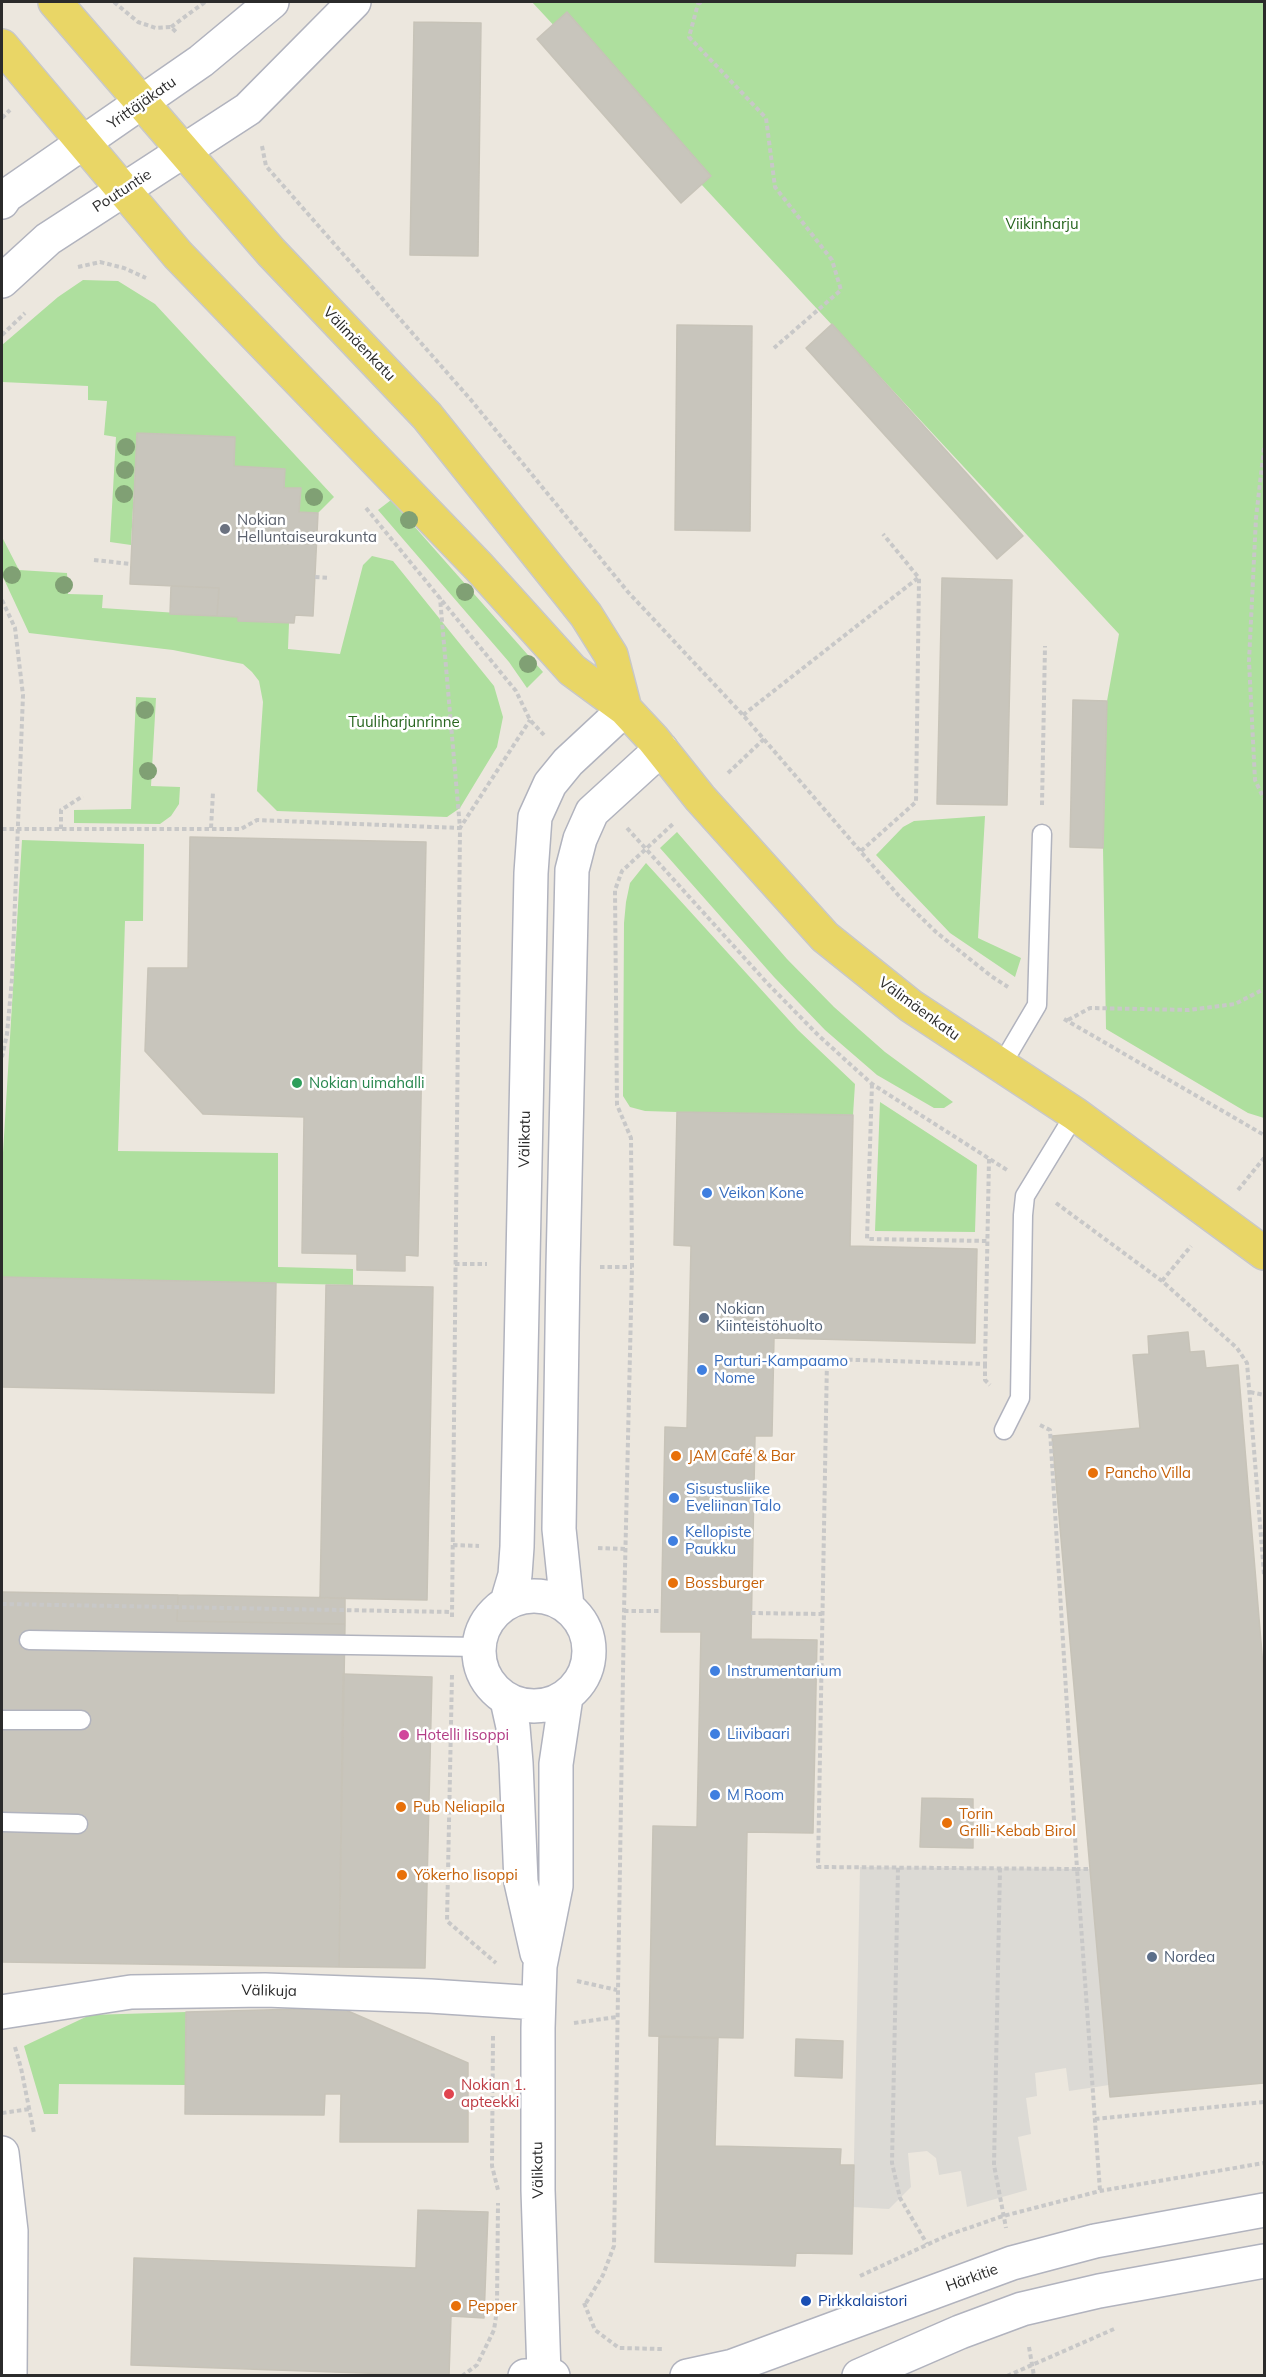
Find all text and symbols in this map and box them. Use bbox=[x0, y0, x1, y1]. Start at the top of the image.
street label: Yrittäjäkatu bbox=[104, 73, 180, 133]
street label: Poutuntie bbox=[89, 165, 155, 217]
park label: Viikinharju bbox=[1005, 215, 1079, 233]
street label: Välimäenkatu bbox=[319, 303, 399, 385]
place label: Nokian Helluntaiseurakunta bbox=[237, 511, 377, 546]
marker: Nokian Helluntaiseurakunta bbox=[218, 522, 232, 536]
park label: Tuuliharjunrinne bbox=[348, 713, 460, 731]
street label: Välimäenkatu bbox=[875, 973, 963, 1045]
place label: Nokian uimahalli bbox=[309, 1074, 425, 1092]
marker: Nokian uimahalli bbox=[290, 1076, 304, 1090]
street label: Välikatu bbox=[516, 1110, 534, 1168]
place label: Veikon Kone bbox=[719, 1184, 804, 1202]
marker: Veikon Kone bbox=[700, 1186, 714, 1200]
place label: Nokian Kiinteistöhuolto bbox=[716, 1300, 823, 1335]
marker: Nokian Kiinteistöhuolto bbox=[697, 1311, 711, 1325]
place label: Parturi-Kampaamo Nome bbox=[714, 1352, 848, 1387]
marker: Parturi-Kampaamo Nome bbox=[695, 1363, 709, 1377]
place label: JAM Café & Bar bbox=[688, 1447, 795, 1465]
marker: JAM Café & Bar bbox=[669, 1449, 683, 1463]
place label: Pancho Villa bbox=[1105, 1464, 1191, 1482]
marker: Pancho Villa bbox=[1086, 1466, 1100, 1480]
place label: Sisustusliike Eveliinan Talo bbox=[686, 1480, 781, 1515]
marker: Sisustusliike Eveliinan Talo bbox=[667, 1491, 681, 1505]
place label: Kellopiste Paukku bbox=[685, 1523, 751, 1558]
marker: Kellopiste Paukku bbox=[666, 1534, 680, 1548]
place label: Bossburger bbox=[685, 1574, 764, 1592]
marker: Bossburger bbox=[666, 1576, 680, 1590]
place label: Instrumentarium bbox=[727, 1662, 842, 1680]
marker: Instrumentarium bbox=[708, 1664, 722, 1678]
place label: Liivibaari bbox=[727, 1725, 790, 1743]
place label: Hotelli Iisoppi bbox=[416, 1726, 509, 1744]
marker: Liivibaari bbox=[708, 1727, 722, 1741]
marker: Hotelli Iisoppi bbox=[397, 1728, 411, 1742]
place label: M Room bbox=[727, 1786, 784, 1804]
marker: M Room bbox=[708, 1788, 722, 1802]
place label: Pub Neliapila bbox=[413, 1798, 505, 1816]
marker: Pub Neliapila bbox=[394, 1800, 408, 1814]
place label: Torin Grilli-Kebab Birol bbox=[959, 1805, 1076, 1840]
marker: Torin Grilli-Kebab Birol bbox=[940, 1816, 954, 1830]
place label: Yökerho Iisoppi bbox=[414, 1866, 518, 1884]
marker: Yökerho Iisoppi bbox=[395, 1868, 409, 1882]
place label: Nordea bbox=[1164, 1948, 1215, 1966]
marker: Nordea bbox=[1145, 1950, 1159, 1964]
street label: Välikuja bbox=[241, 1982, 297, 2000]
place label: Nokian 1. apteekki bbox=[461, 2076, 526, 2111]
marker: Nokian 1. apteekki bbox=[442, 2087, 456, 2101]
street label: Välikatu bbox=[529, 2141, 547, 2199]
street label: Härkitie bbox=[943, 2260, 1001, 2296]
place label: Pirkkalaistori bbox=[818, 2292, 907, 2310]
marker: Pirkkalaistori bbox=[799, 2294, 813, 2308]
place label: Pepper bbox=[468, 2297, 517, 2315]
marker: Pepper bbox=[449, 2299, 463, 2313]

